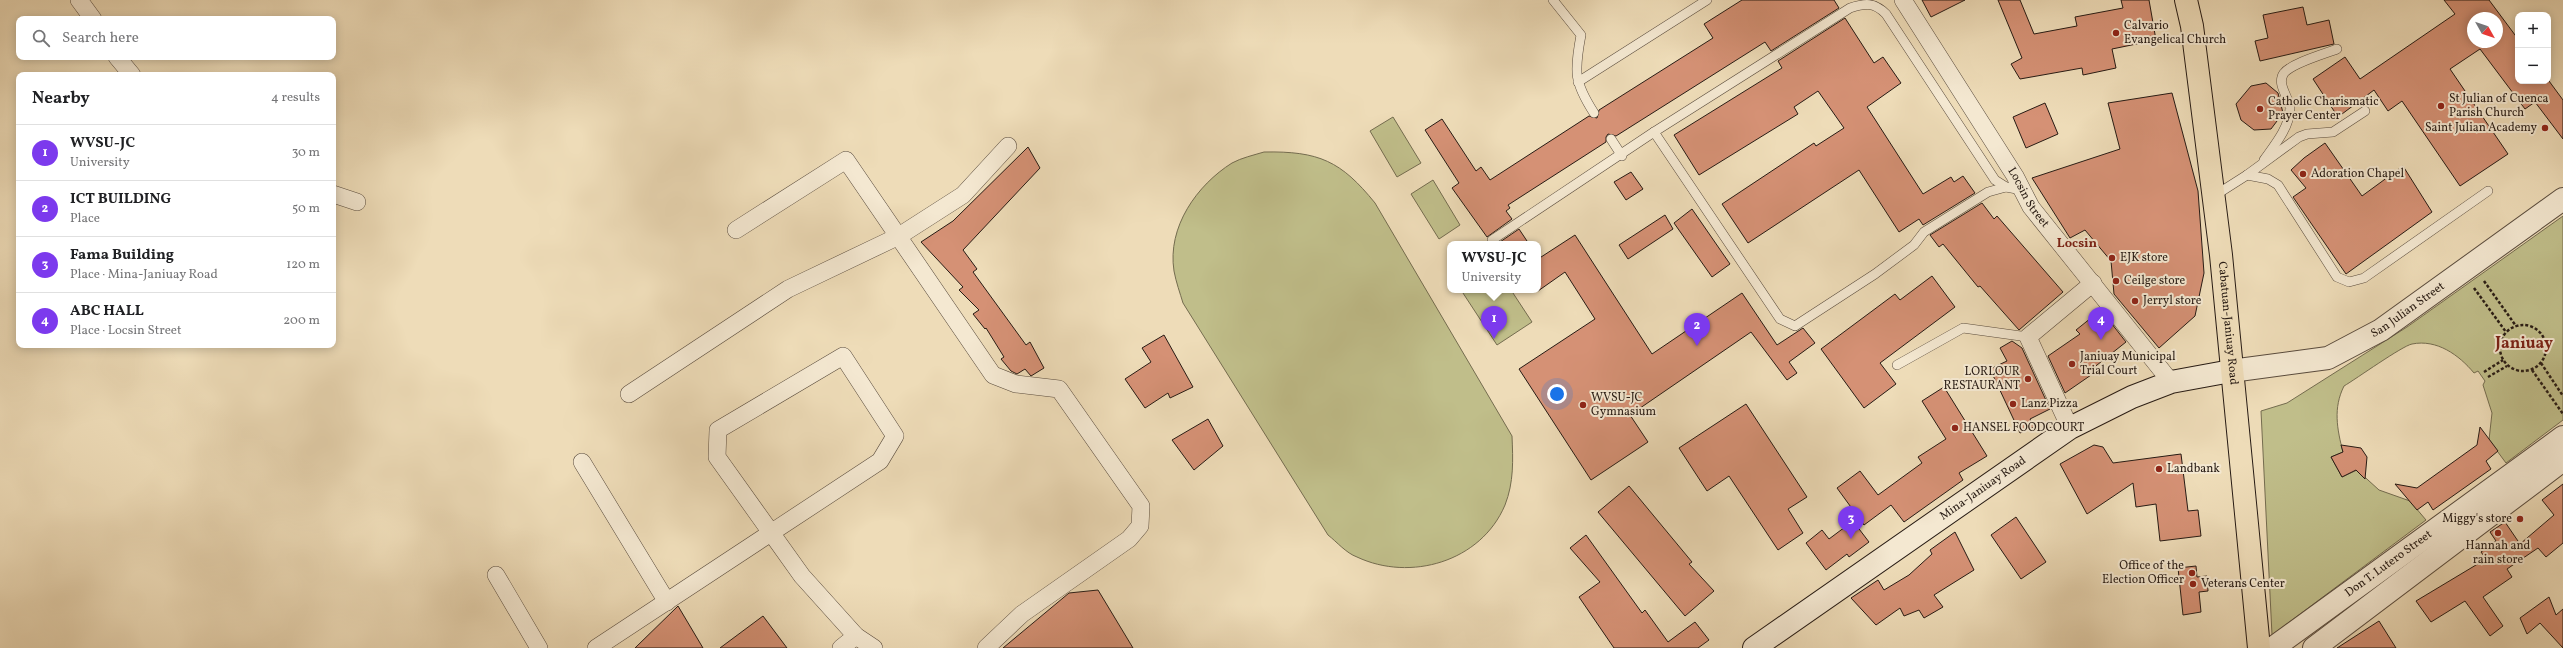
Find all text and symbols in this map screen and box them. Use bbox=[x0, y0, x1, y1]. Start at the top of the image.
north arrow bbox=[2467, 12, 2503, 48]
map controls bbox=[2515, 12, 2551, 84]
button: + bbox=[2515, 12, 2551, 48]
search box bbox=[16, 16, 336, 60]
place label: Calvario Evangelical Church bbox=[2124, 18, 2226, 48]
icon: search bbox=[30, 27, 52, 49]
text: Search here bbox=[62, 28, 139, 49]
marker: Calvario Evangelical Church bbox=[2111, 28, 2121, 38]
button: − bbox=[2515, 48, 2551, 84]
text: Nearby bbox=[32, 87, 90, 110]
text: 4 results bbox=[271, 89, 320, 107]
place label: St Julian of Cuenca Parish Church bbox=[2449, 91, 2549, 121]
place label: Catholic Charismatic Prayer Center bbox=[2268, 94, 2379, 124]
marker: St Julian of Cuenca Parish Church bbox=[2436, 101, 2446, 111]
marker: Catholic Charismatic Prayer Center bbox=[2255, 104, 2265, 114]
place label: Saint Julian Academy bbox=[2425, 120, 2537, 136]
marker: Saint Julian Academy bbox=[2540, 123, 2550, 133]
text: WVSU-JC bbox=[70, 133, 135, 154]
text: 1 bbox=[42, 144, 48, 162]
text: 30 m bbox=[292, 144, 320, 162]
text: University bbox=[70, 154, 130, 172]
street label: Locsin Street bbox=[2004, 164, 2053, 231]
place label: Adoration Chapel bbox=[2311, 166, 2404, 182]
marker: Adoration Chapel bbox=[2298, 169, 2308, 179]
text: ICT BUILDING bbox=[70, 189, 171, 210]
text: 2 bbox=[42, 200, 48, 218]
text: 50 m bbox=[292, 200, 320, 218]
text: Place bbox=[70, 210, 100, 228]
district label: Locsin bbox=[2057, 235, 2098, 253]
popup bbox=[1447, 241, 1541, 293]
text: Fama Building bbox=[70, 245, 174, 266]
text: WVSU-JC bbox=[1461, 248, 1527, 269]
place label: EJK store bbox=[2120, 250, 2168, 266]
marker: EJK store bbox=[2107, 253, 2117, 263]
text: 3 bbox=[42, 256, 48, 274]
text: 120 m bbox=[286, 256, 320, 274]
street label: Cabatuan-Janiuay Road bbox=[2214, 261, 2242, 386]
text: Place · Mina-Janiuay Road bbox=[70, 266, 218, 284]
text: University bbox=[1461, 269, 1521, 287]
place label: Ceilge store bbox=[2124, 273, 2186, 289]
marker: Ceilge store bbox=[2111, 276, 2121, 286]
street label: San Julian Street bbox=[2368, 279, 2448, 342]
place label: Jerryl store bbox=[2143, 293, 2202, 309]
marker: Jerryl store bbox=[2130, 296, 2140, 306]
text: ABC HALL bbox=[70, 301, 144, 322]
pin: 1 bbox=[1481, 306, 1507, 339]
pin: 4 bbox=[2088, 307, 2114, 340]
text: 4 bbox=[41, 312, 49, 330]
text: 200 m bbox=[283, 312, 320, 330]
pin: 2 bbox=[1684, 313, 1710, 346]
text: Place · Locsin Street bbox=[70, 322, 182, 340]
district label: Janiuay bbox=[2494, 333, 2553, 355]
place label: Janiuay Municipal Trial Court bbox=[2080, 349, 2176, 379]
marker: Janiuay Municipal Trial Court bbox=[2067, 359, 2077, 369]
place label: LORLOUR RESTAURANT bbox=[1944, 364, 2020, 394]
marker: LORLOUR RESTAURANT bbox=[2023, 374, 2033, 384]
your location bbox=[1547, 384, 1567, 404]
place label: WVSU-JC Gymnasium bbox=[1591, 390, 1657, 420]
place label: Lanz Pizza bbox=[2021, 396, 2078, 412]
marker: Lanz Pizza bbox=[2008, 399, 2018, 409]
marker: WVSU-JC Gymnasium bbox=[1578, 400, 1588, 410]
place label: HANSEL FOODCOURT bbox=[1963, 420, 2084, 436]
marker: HANSEL FOODCOURT bbox=[1950, 423, 1960, 433]
street label: Mina-Janiuay Road bbox=[1937, 453, 2030, 524]
place label: Landbank bbox=[2167, 461, 2220, 477]
marker: Landbank bbox=[2154, 464, 2164, 474]
pin: 3 bbox=[1838, 506, 1864, 539]
place label: Miggy's store bbox=[2442, 511, 2512, 527]
marker: Miggy's store bbox=[2515, 514, 2525, 524]
street label: Don T. Lutero Street bbox=[2342, 527, 2436, 601]
marker: Hannah and rain store bbox=[2493, 528, 2503, 538]
place label: Hannah and rain store bbox=[2466, 538, 2531, 568]
place label: Office of the Election Officer bbox=[2102, 558, 2184, 588]
marker: Office of the Election Officer bbox=[2187, 568, 2197, 578]
place label: Veterans Center bbox=[2201, 576, 2285, 592]
marker: Veterans Center bbox=[2188, 579, 2198, 589]

